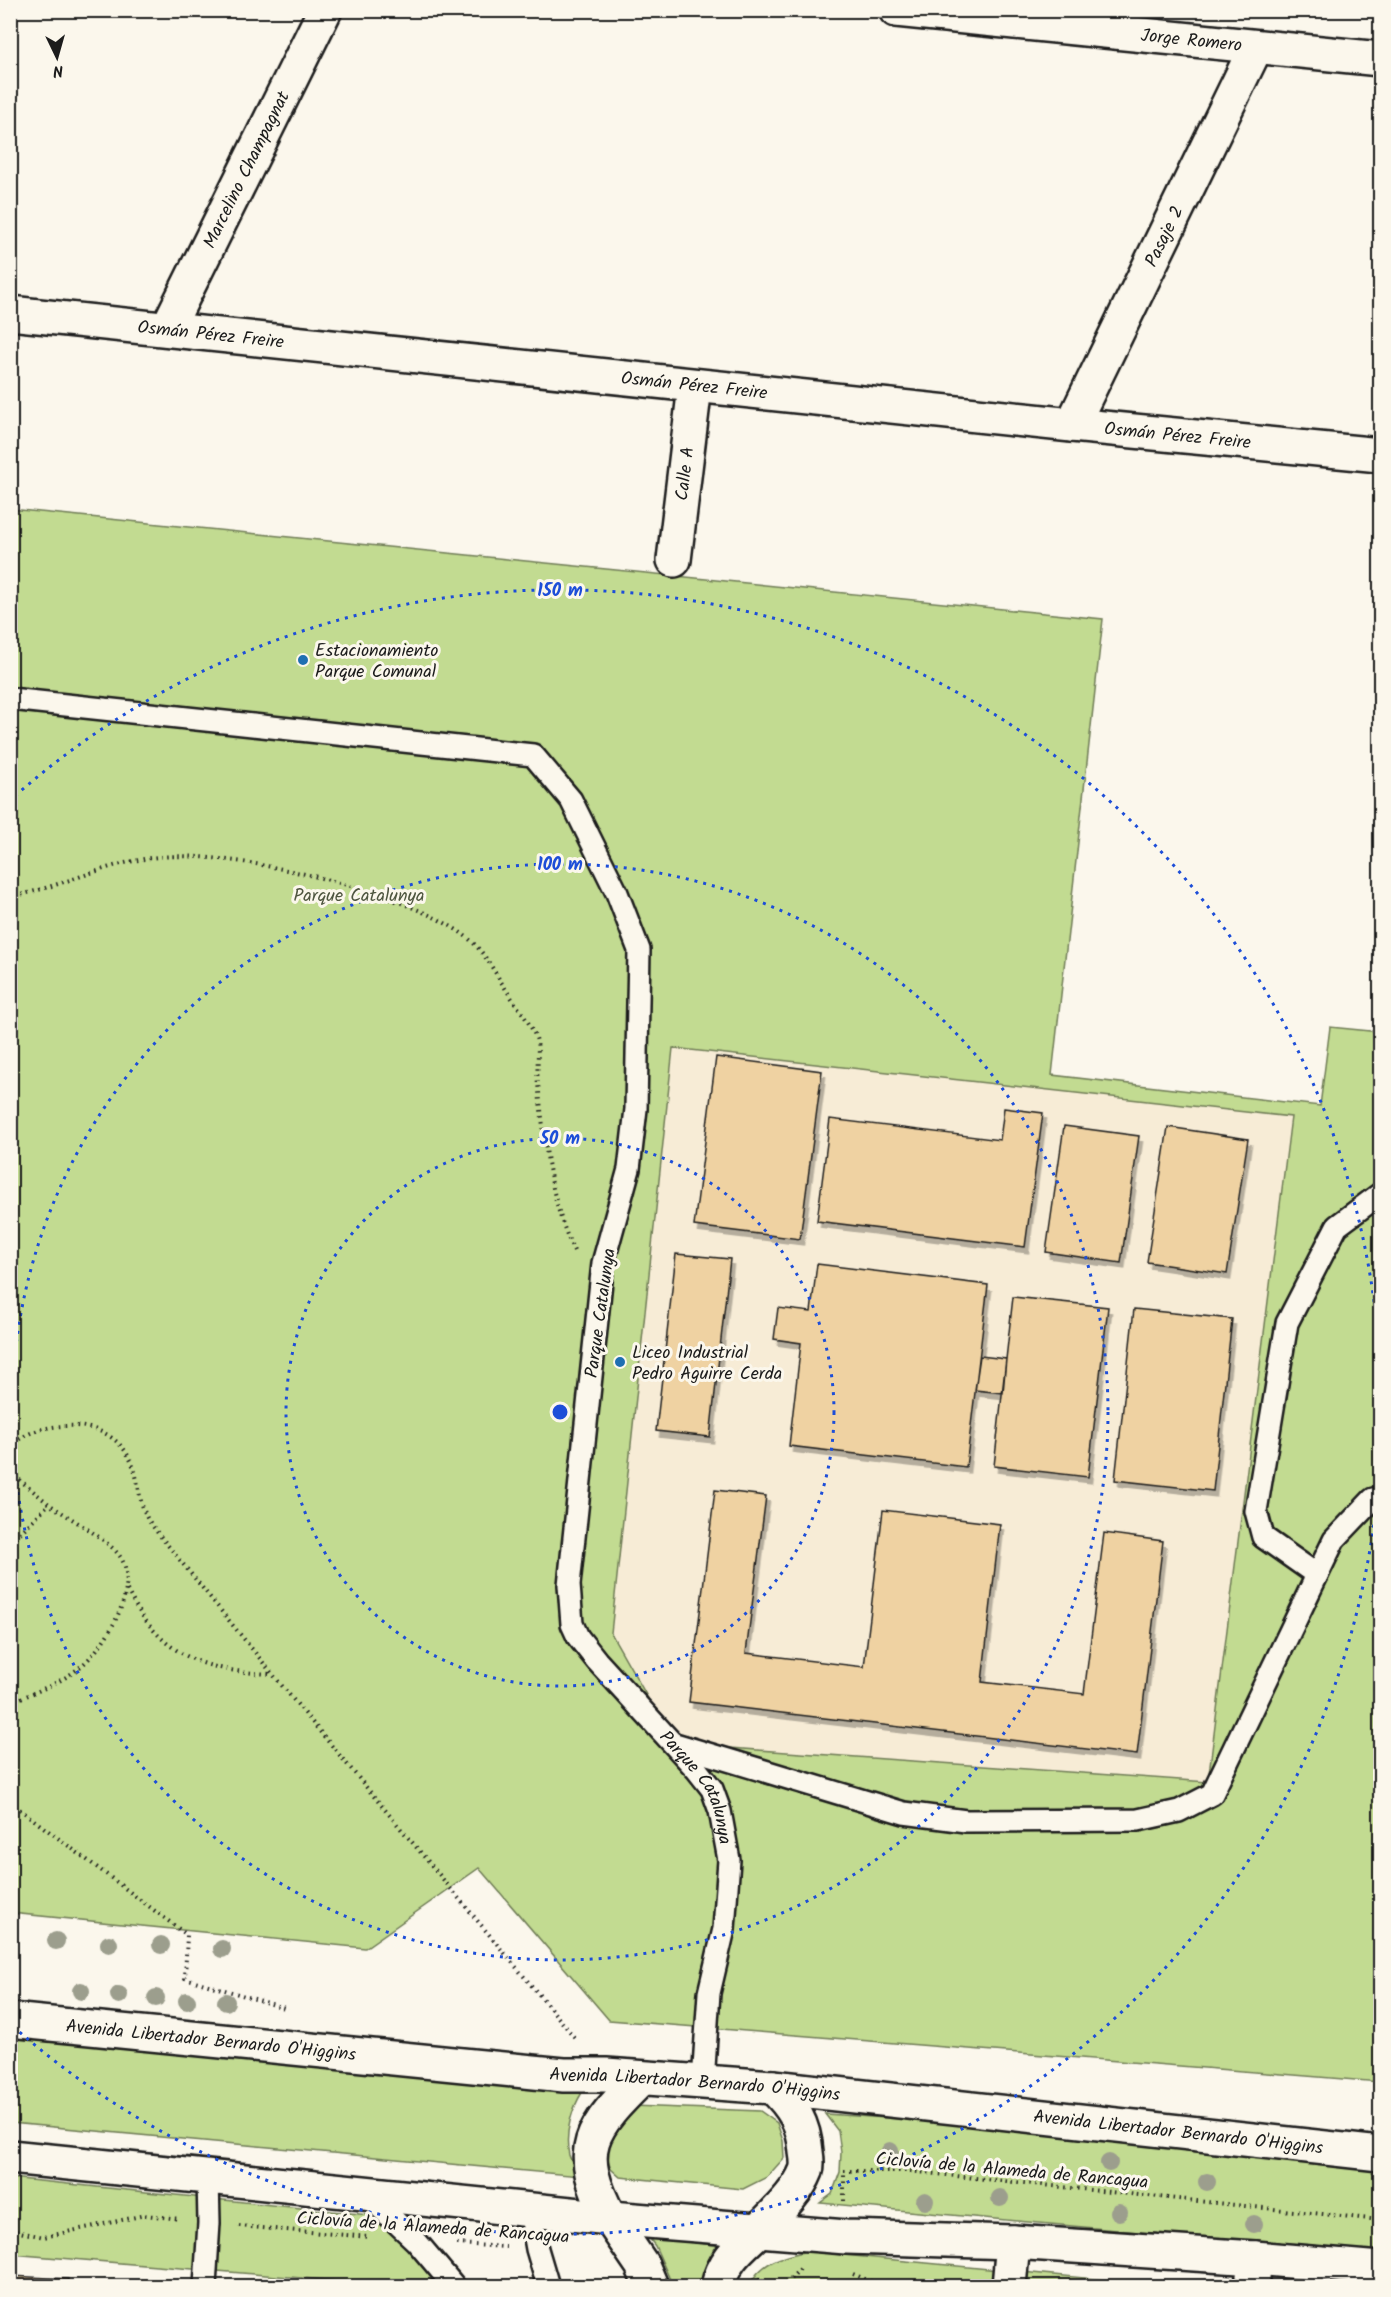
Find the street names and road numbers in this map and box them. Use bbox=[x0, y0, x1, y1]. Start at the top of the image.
street label: Jorge Romero bbox=[1139, 22, 1243, 61]
street label: Marcelino Champagnat bbox=[196, 86, 299, 254]
street label: Pasaje 2 bbox=[1138, 201, 1192, 272]
street label: Osmán Pérez Freire bbox=[136, 314, 285, 358]
street label: Osmán Pérez Freire bbox=[619, 365, 769, 409]
street label: Osmán Pérez Freire bbox=[1103, 415, 1252, 458]
street label: Calle A bbox=[668, 445, 704, 503]
street label: Parque Catalunya bbox=[578, 1246, 625, 1380]
street label: Parque Catalunya bbox=[651, 1724, 739, 1847]
street label: Avenida Libertador Bernardo O'Higgins bbox=[64, 2013, 358, 2070]
street label: Avenida Libertador Bernardo O'Higgins bbox=[548, 2061, 842, 2110]
street label: Avenida Libertador Bernardo O'Higgins bbox=[1032, 2103, 1325, 2164]
street label: Ciclovía de la Alameda de Rancagua bbox=[874, 2145, 1149, 2198]
street label: Ciclovía de la Alameda de Rancagua bbox=[296, 2204, 570, 2252]

